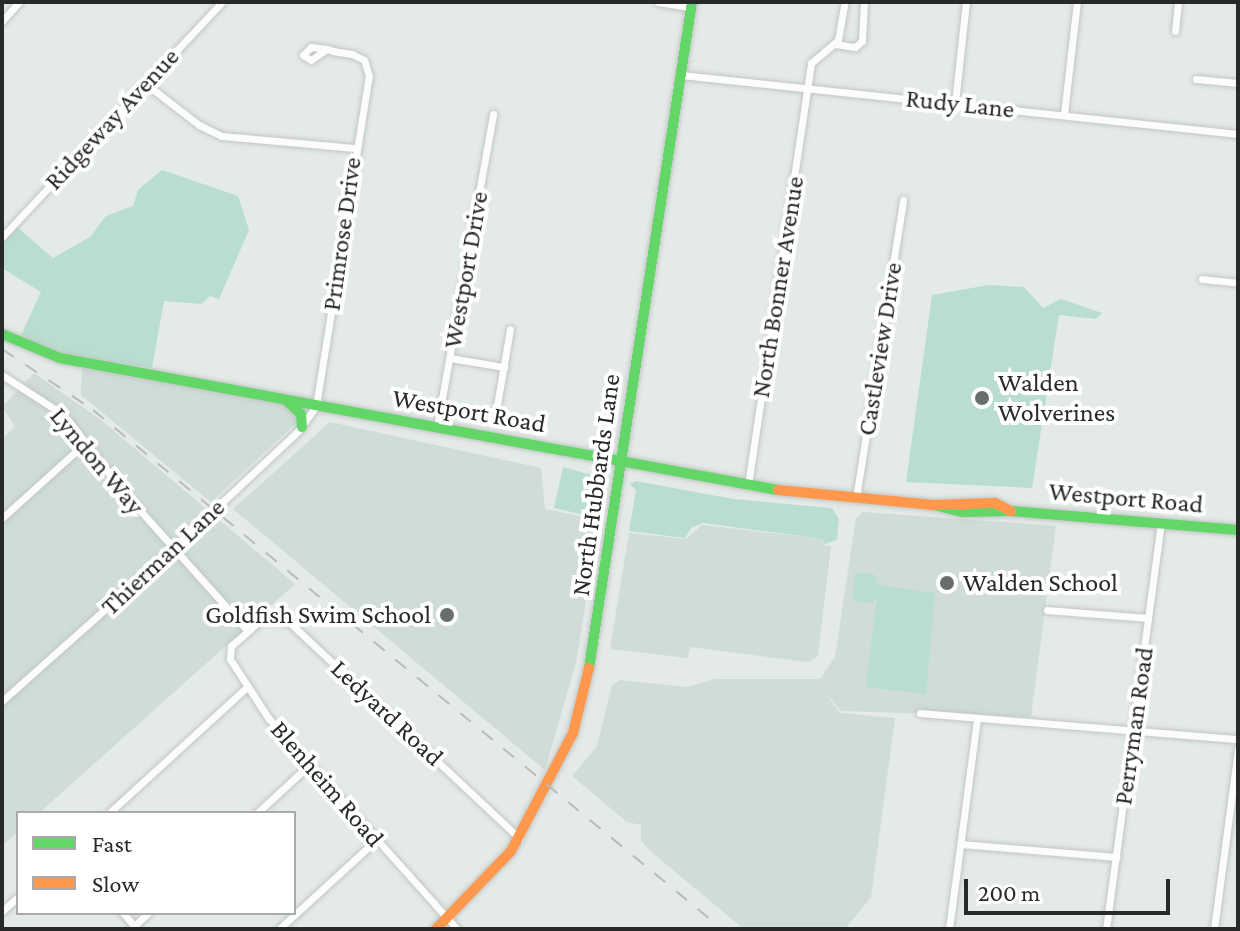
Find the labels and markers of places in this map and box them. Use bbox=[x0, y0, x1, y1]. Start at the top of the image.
place label: Walden Wolverines bbox=[998, 367, 1115, 428]
marker: Walden Wolverines bbox=[973, 389, 991, 407]
place label: Walden School bbox=[963, 567, 1118, 599]
marker: Walden School bbox=[938, 574, 956, 592]
place label: Goldfish Swim School bbox=[205, 599, 431, 631]
marker: Goldfish Swim School bbox=[438, 606, 456, 624]

